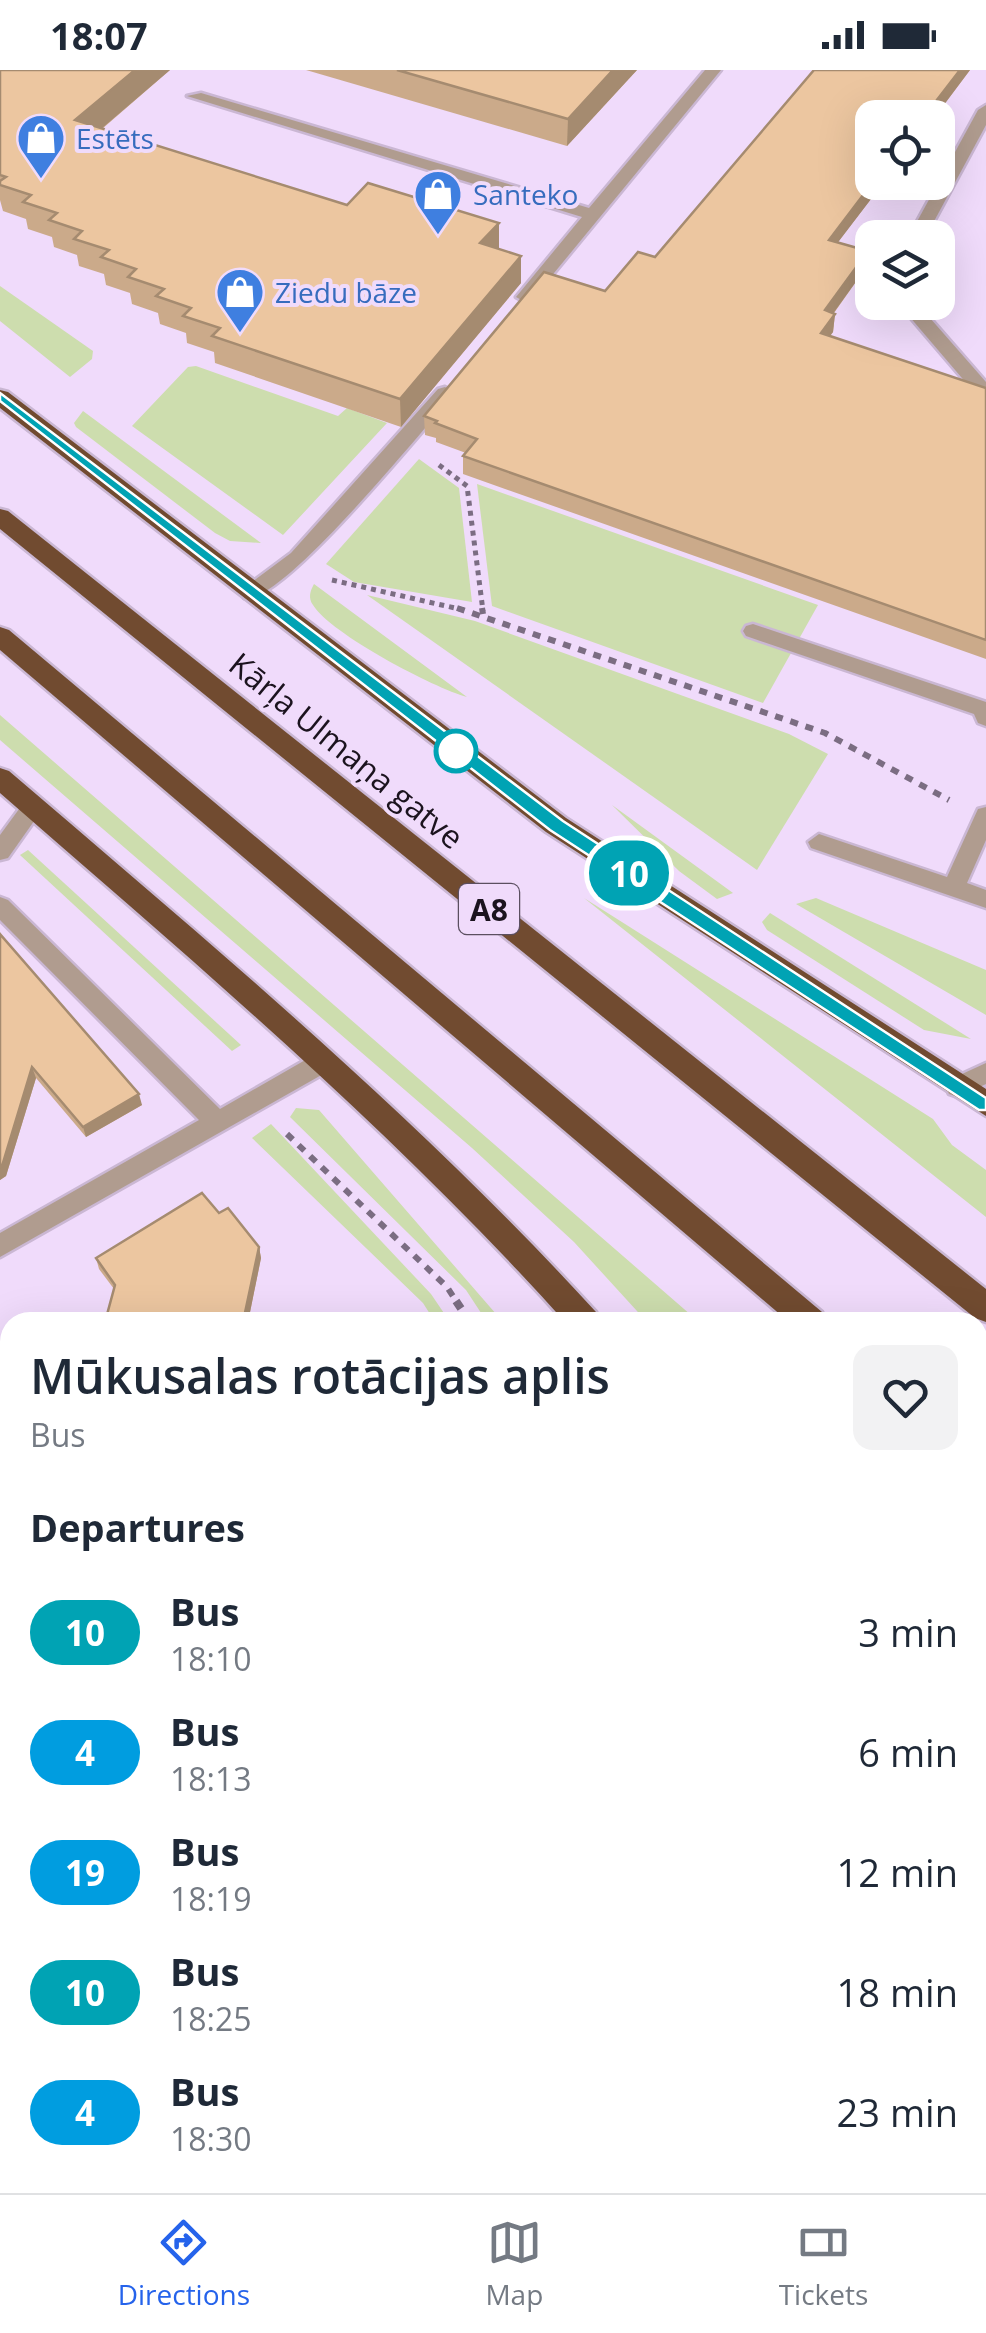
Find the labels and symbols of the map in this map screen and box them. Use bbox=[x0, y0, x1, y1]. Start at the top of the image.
shop icon: Estēts bbox=[15, 112, 67, 180]
place label: Estēts bbox=[76, 119, 154, 157]
shop icon: Santeko bbox=[412, 168, 464, 236]
place label: Santeko bbox=[473, 175, 578, 213]
shop icon: Ziedu bāze bbox=[214, 266, 266, 334]
place label: Ziedu bāze bbox=[275, 273, 417, 311]
street label: Kārļa Ulmaņa gatve bbox=[221, 642, 473, 858]
unlabelled marker bbox=[435, 730, 477, 772]
line badge: 10 bbox=[584, 840, 674, 906]
road number: A8 bbox=[459, 884, 519, 934]

